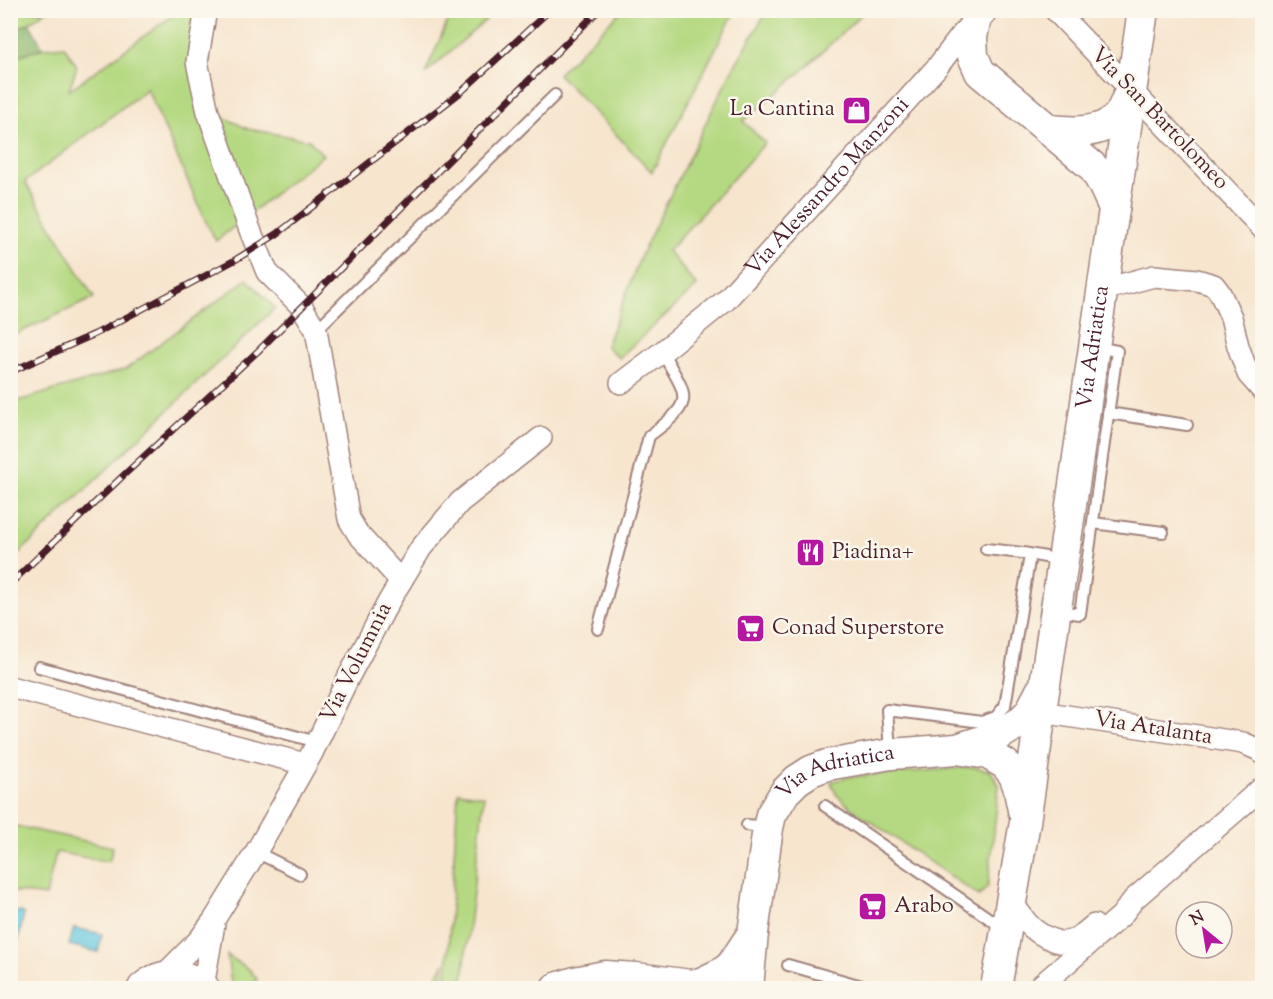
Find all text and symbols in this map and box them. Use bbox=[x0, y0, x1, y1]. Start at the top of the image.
street label: Via San Bartolomeo bbox=[1082, 40, 1236, 198]
street label: Via Alessandro Manzoni bbox=[738, 90, 918, 284]
place label: La Cantina bbox=[730, 94, 835, 126]
shop icon: La Cantina bbox=[840, 94, 872, 126]
street label: Via Adriatica bbox=[1069, 283, 1119, 412]
restaurant icon: Piadina+ bbox=[795, 537, 827, 569]
place label: Piadina+ bbox=[832, 537, 914, 569]
street label: Via Volumnia bbox=[313, 597, 401, 729]
supermarket icon: Conad Superstore bbox=[735, 613, 767, 645]
place label: Conad Superstore bbox=[772, 613, 944, 645]
street label: Via Atalanta bbox=[1091, 704, 1215, 754]
street label: Via Adriatica bbox=[769, 738, 897, 808]
supermarket icon: Arabo bbox=[857, 891, 889, 923]
place label: Arabo bbox=[894, 891, 954, 923]
north arrow bbox=[1174, 900, 1234, 960]
text: N bbox=[1186, 906, 1209, 932]

